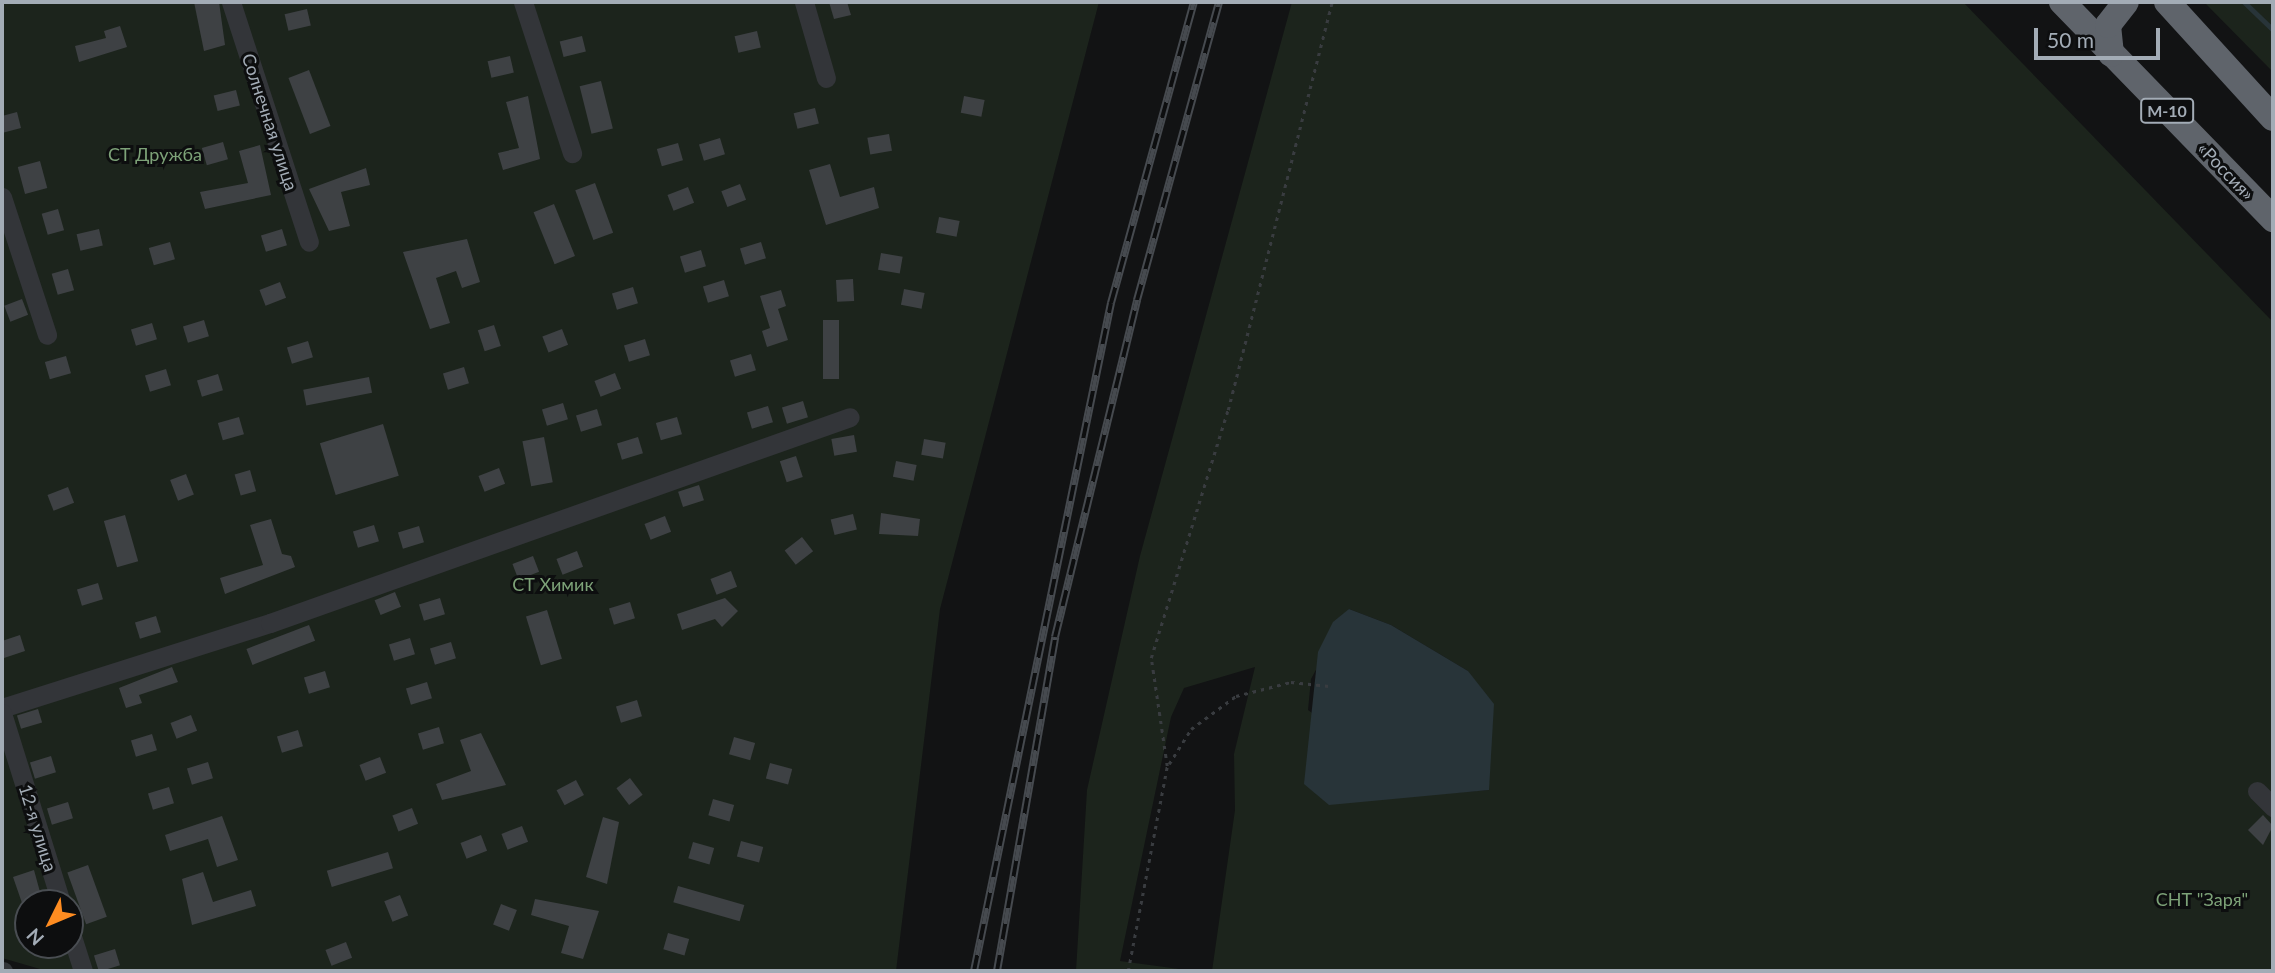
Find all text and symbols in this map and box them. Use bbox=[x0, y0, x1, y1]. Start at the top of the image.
scale bar bbox=[2037, 14, 2163, 58]
text: 50 m bbox=[2047, 27, 2094, 52]
street label: Солнечная улица bbox=[238, 51, 302, 193]
road number: М-10 bbox=[2139, 99, 2195, 124]
street label: «Россия» bbox=[2193, 138, 2259, 204]
park label: СТ Дружба bbox=[108, 143, 202, 165]
park label: СТ Химик bbox=[512, 573, 594, 595]
street label: 12-я улица bbox=[14, 782, 62, 874]
park label: СНТ "Заря" bbox=[2156, 888, 2248, 910]
north arrow bbox=[14, 889, 84, 959]
text: N bbox=[21, 924, 48, 951]

